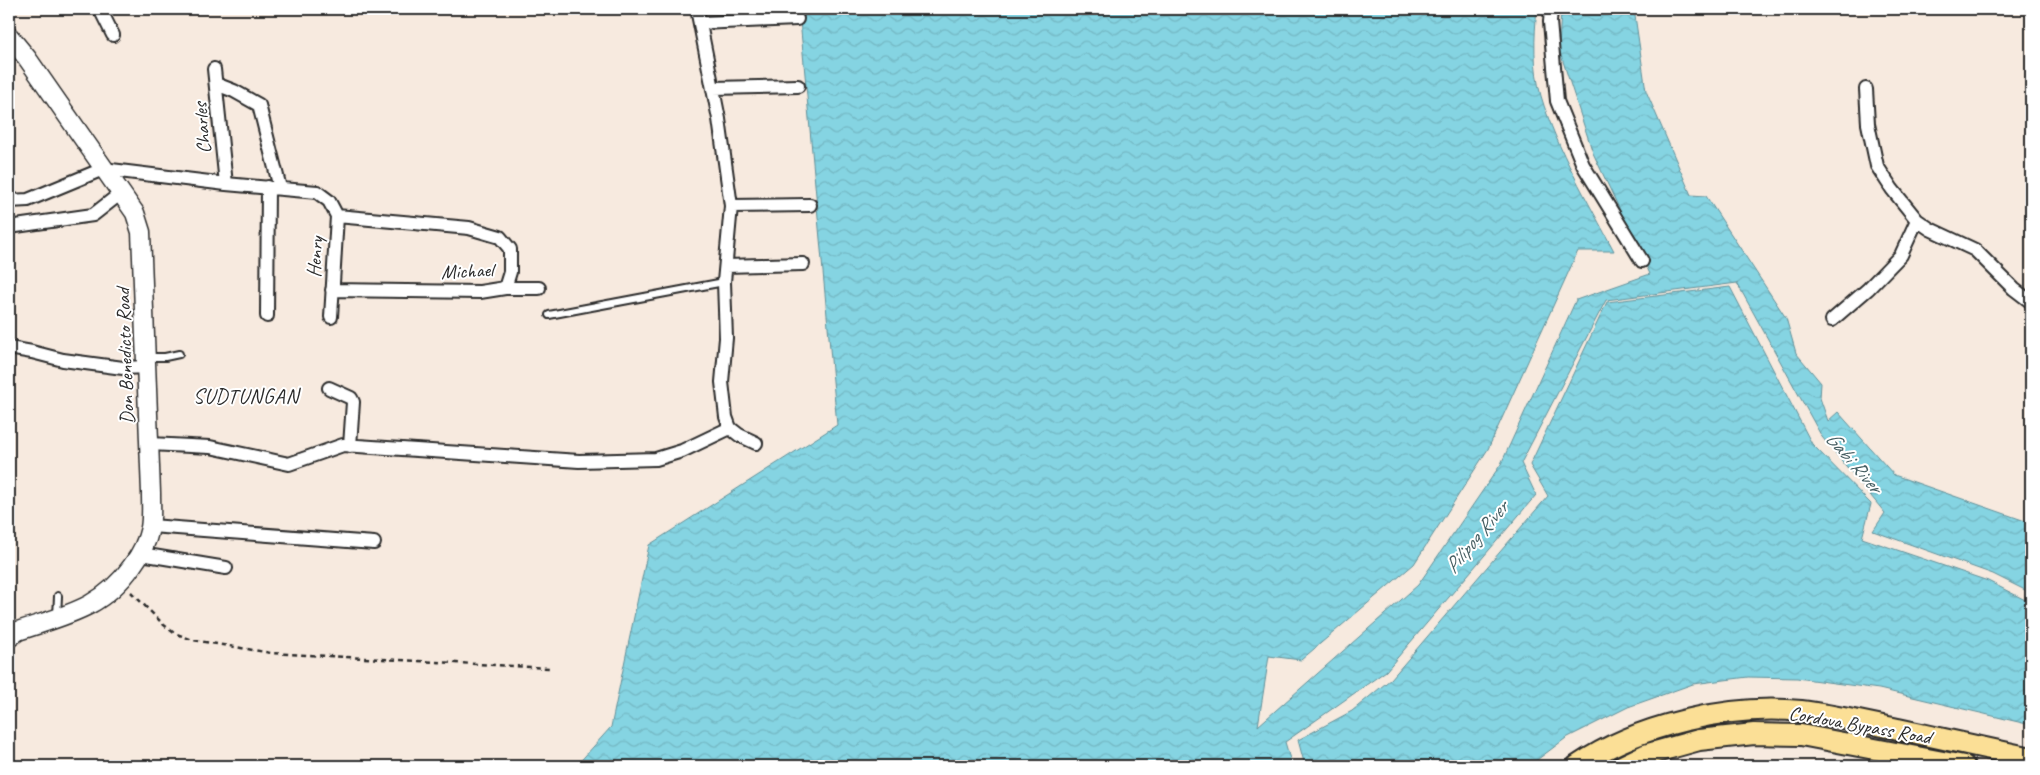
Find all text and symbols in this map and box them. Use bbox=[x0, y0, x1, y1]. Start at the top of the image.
street label: Charles bbox=[187, 99, 217, 155]
street label: Henry bbox=[301, 234, 329, 278]
street label: Michael bbox=[440, 257, 497, 285]
street label: Don Benedicto Road bbox=[110, 284, 140, 425]
district label: SUDTUNGAN bbox=[193, 383, 301, 409]
water label: Gabi River bbox=[1820, 426, 1890, 501]
water label: Pilipog River bbox=[1438, 493, 1516, 578]
street label: Cordova Bypass Road bbox=[1787, 700, 1936, 750]

